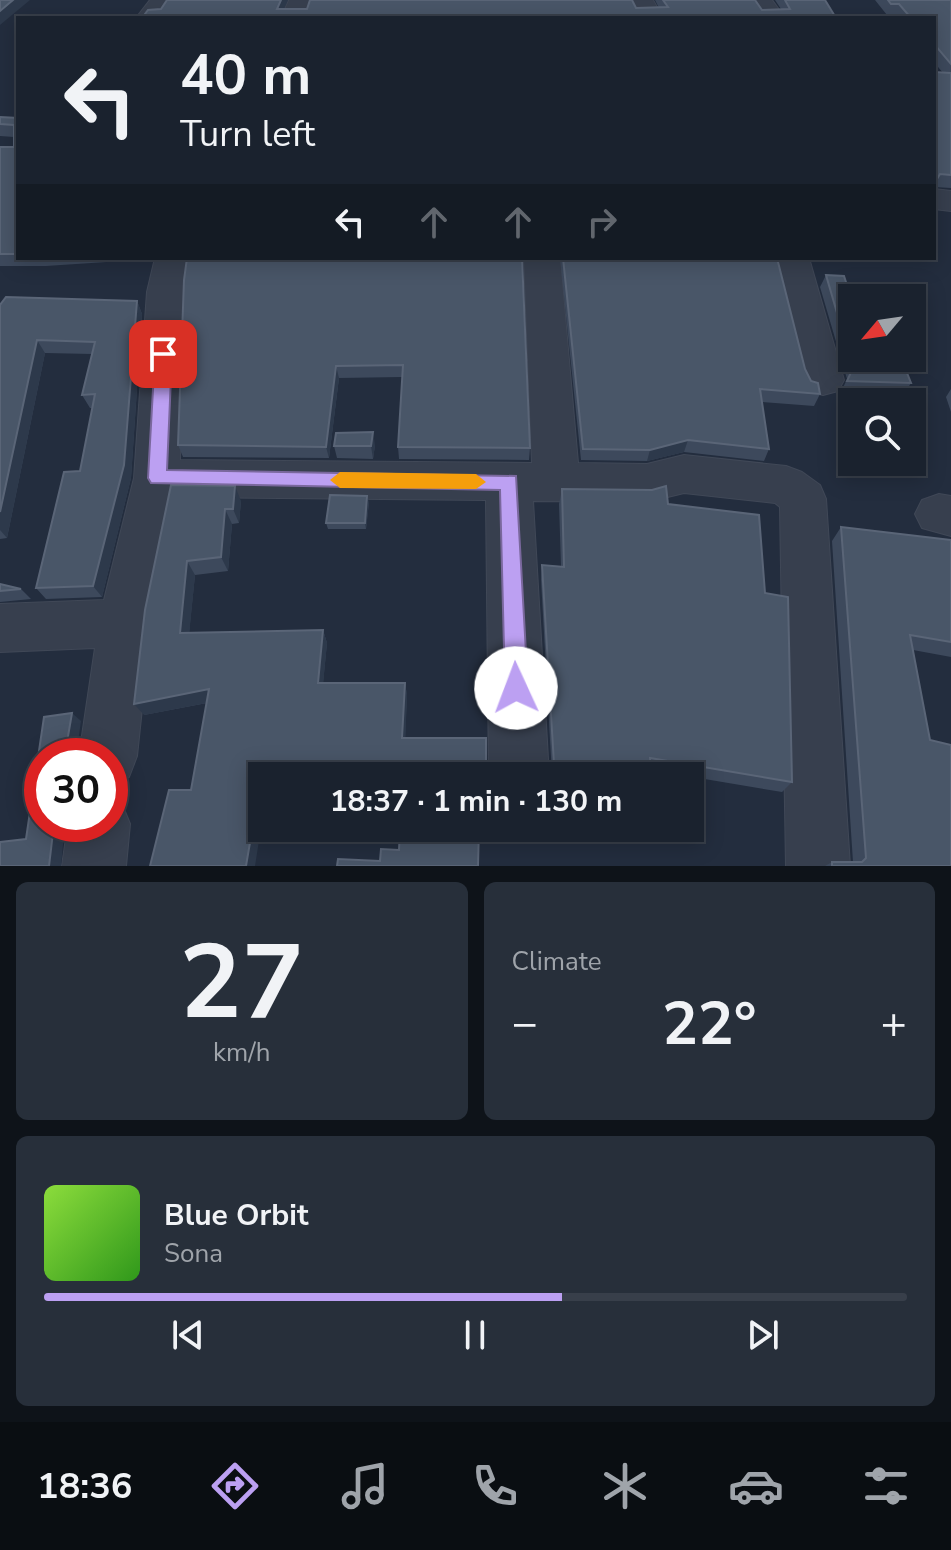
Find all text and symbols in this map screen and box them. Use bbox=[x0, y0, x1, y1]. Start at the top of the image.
text: 40 m bbox=[180, 37, 311, 114]
icon: left bbox=[48, 48, 152, 152]
text: Turn left bbox=[180, 110, 315, 159]
icon: left bbox=[328, 200, 372, 244]
icon: ahead bbox=[412, 200, 456, 244]
icon: ahead bbox=[496, 200, 540, 244]
icon: right bbox=[580, 200, 624, 244]
north arrow bbox=[838, 284, 926, 372]
map controls bbox=[838, 284, 926, 476]
pin bbox=[129, 320, 197, 388]
icon: arrive bbox=[141, 332, 185, 376]
button: search bbox=[838, 388, 926, 476]
position arrow bbox=[474, 646, 558, 730]
speed limit sign: 30 bbox=[24, 738, 128, 842]
text: 18:37 · 1 min · 130 m bbox=[330, 781, 622, 822]
text: 27 bbox=[179, 912, 304, 1054]
text: Climate bbox=[512, 944, 602, 979]
text: 22° bbox=[662, 983, 757, 1065]
text: − bbox=[512, 994, 538, 1054]
text: + bbox=[881, 994, 907, 1054]
text: km/h bbox=[213, 1035, 270, 1070]
text: Blue Orbit bbox=[164, 1195, 308, 1236]
text: Sona bbox=[164, 1236, 223, 1271]
icon: previous bbox=[166, 1313, 210, 1357]
icon: pause bbox=[453, 1313, 497, 1357]
icon: next bbox=[741, 1313, 785, 1357]
icon: directions bbox=[207, 1458, 263, 1514]
icon: music bbox=[337, 1458, 393, 1514]
icon: phone bbox=[467, 1458, 523, 1514]
icon: climate bbox=[597, 1458, 653, 1514]
icon: car bbox=[728, 1458, 784, 1514]
icon: filters bbox=[858, 1458, 914, 1514]
text: 18:36 bbox=[37, 1462, 132, 1511]

